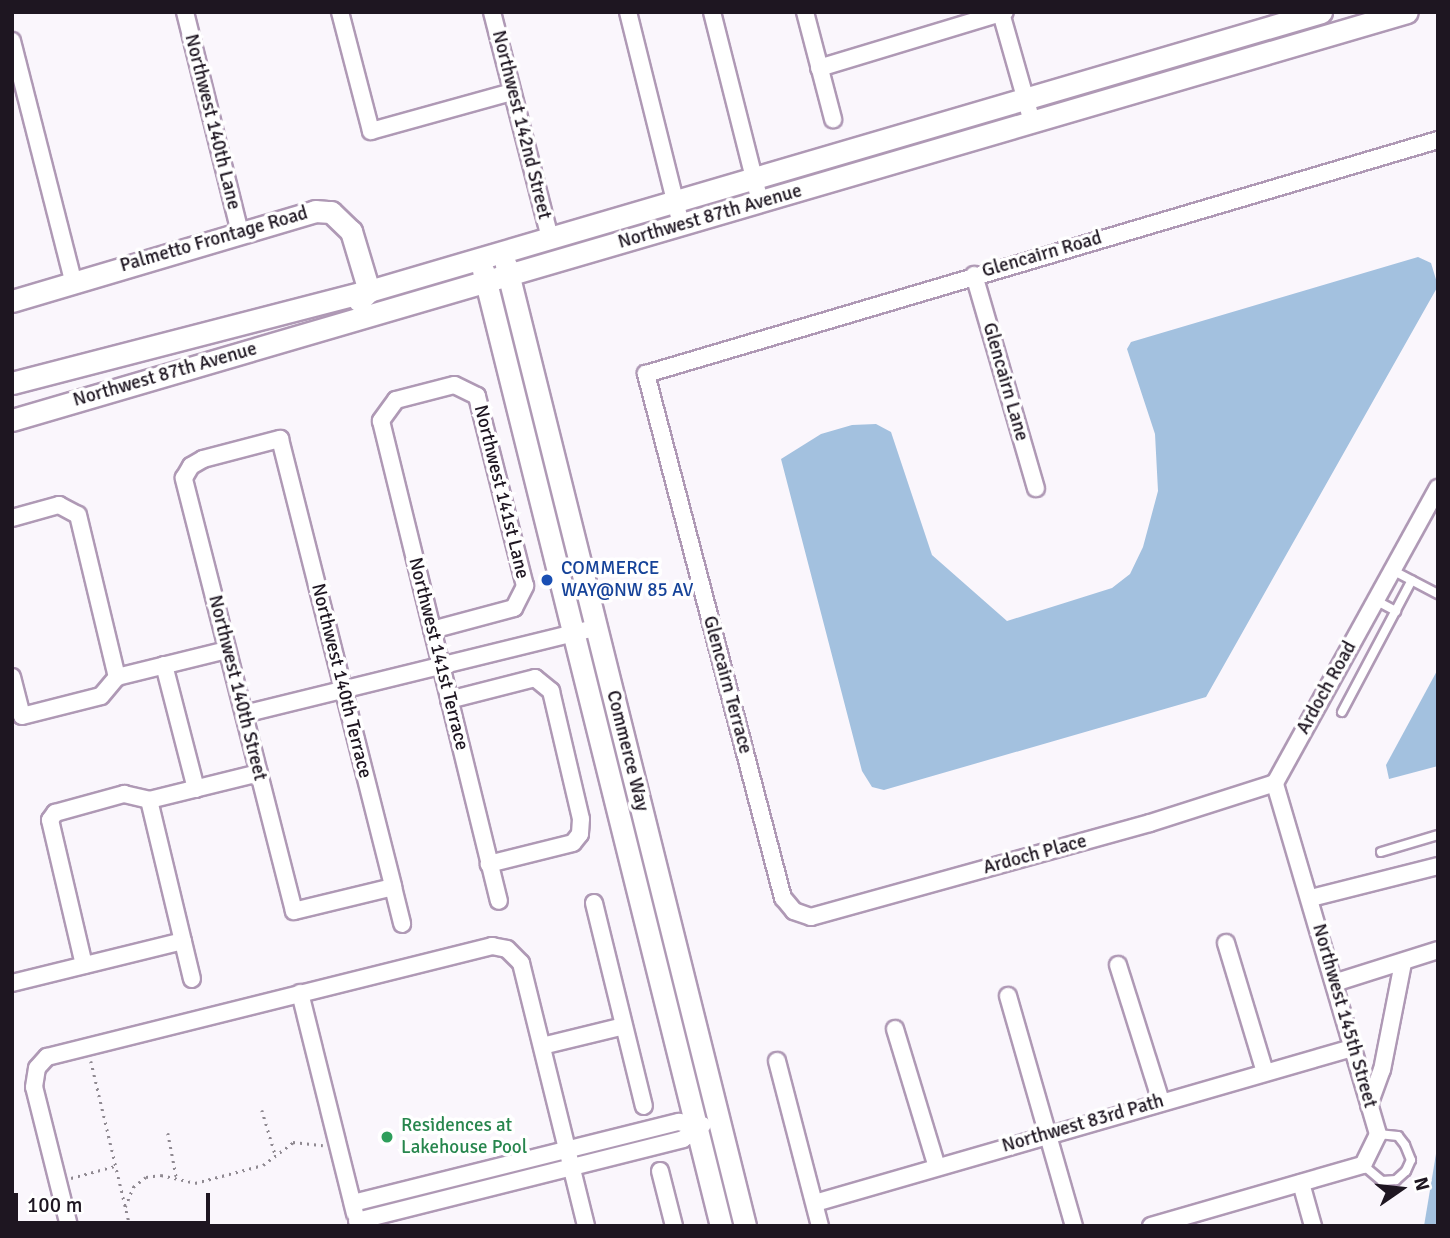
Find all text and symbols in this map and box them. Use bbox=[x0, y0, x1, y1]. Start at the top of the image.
street label: Northwest 142nd Street bbox=[486, 28, 556, 222]
street label: Northwest 140th Lane bbox=[179, 32, 245, 212]
street label: Northwest 87th Avenue bbox=[615, 180, 805, 254]
street label: Palmetto Frontage Road bbox=[117, 202, 311, 278]
street label: Glencairn Road bbox=[980, 227, 1104, 283]
street label: Glencairn Lane bbox=[977, 320, 1033, 444]
street label: Northwest 87th Avenue bbox=[70, 338, 260, 412]
street label: Northwest 141st Lane bbox=[468, 403, 534, 581]
street label: Northwest 141st Terrace bbox=[403, 555, 473, 753]
place label: COMMERCE WAY@NW 85 AV bbox=[561, 558, 693, 602]
marker: COMMERCE WAY@NW 85 AV bbox=[539, 572, 555, 588]
street label: Northwest 140th Terrace bbox=[306, 581, 376, 781]
street label: Northwest 140th Street bbox=[203, 593, 271, 783]
street label: Glencairn Terrace bbox=[698, 614, 756, 756]
street label: Ardoch Road bbox=[1292, 638, 1362, 738]
street label: Commerce Way bbox=[601, 688, 653, 814]
street label: Ardoch Place bbox=[981, 830, 1089, 880]
street label: Northwest 145th Street bbox=[1307, 921, 1381, 1111]
street label: Northwest 83rd Path bbox=[999, 1090, 1167, 1158]
place label: Residences at Lakehouse Pool bbox=[401, 1115, 527, 1159]
marker: Residences at Lakehouse Pool bbox=[379, 1129, 395, 1145]
north arrow bbox=[1366, 1154, 1436, 1224]
text: N bbox=[1408, 1175, 1435, 1193]
scale bar bbox=[18, 1178, 214, 1222]
text: 100 m bbox=[27, 1192, 82, 1218]

